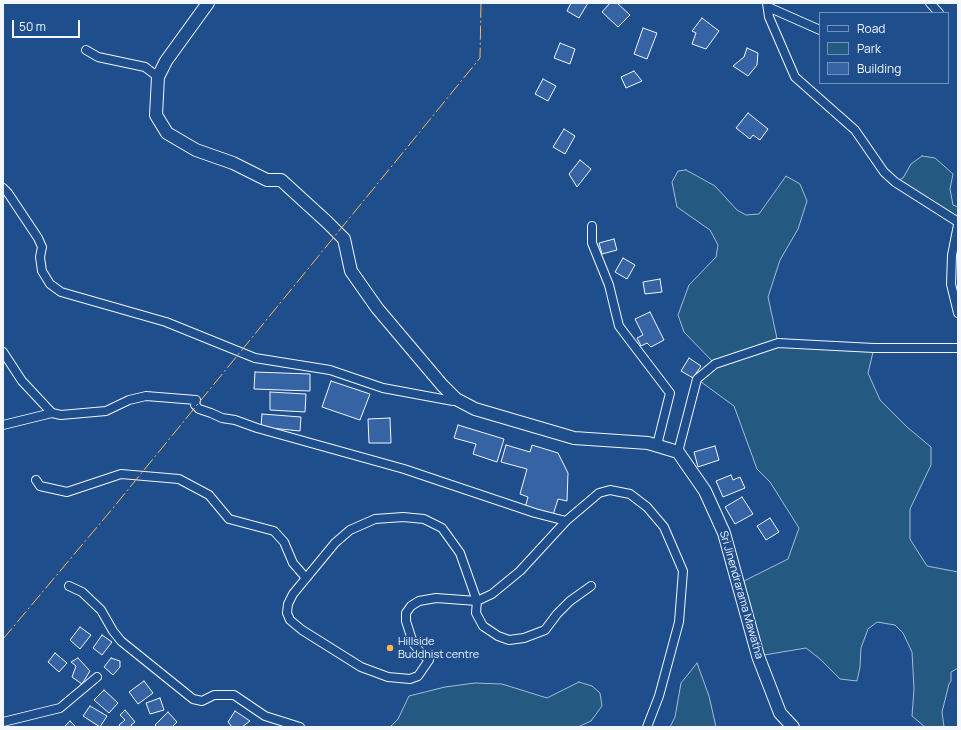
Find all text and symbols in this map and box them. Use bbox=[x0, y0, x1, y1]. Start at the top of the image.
scale bar bbox=[14, 12, 82, 38]
legend bbox=[819, 12, 949, 84]
text: 50 m bbox=[19, 18, 46, 35]
text: Road bbox=[857, 20, 885, 37]
text: Park bbox=[857, 40, 881, 57]
text: Building bbox=[857, 60, 901, 77]
street label: Sri Jinendrarama Mawatha bbox=[716, 529, 766, 661]
place label: Hillside Buddhist centre bbox=[398, 635, 479, 661]
marker: Hillside Buddhist centre bbox=[385, 643, 395, 653]

